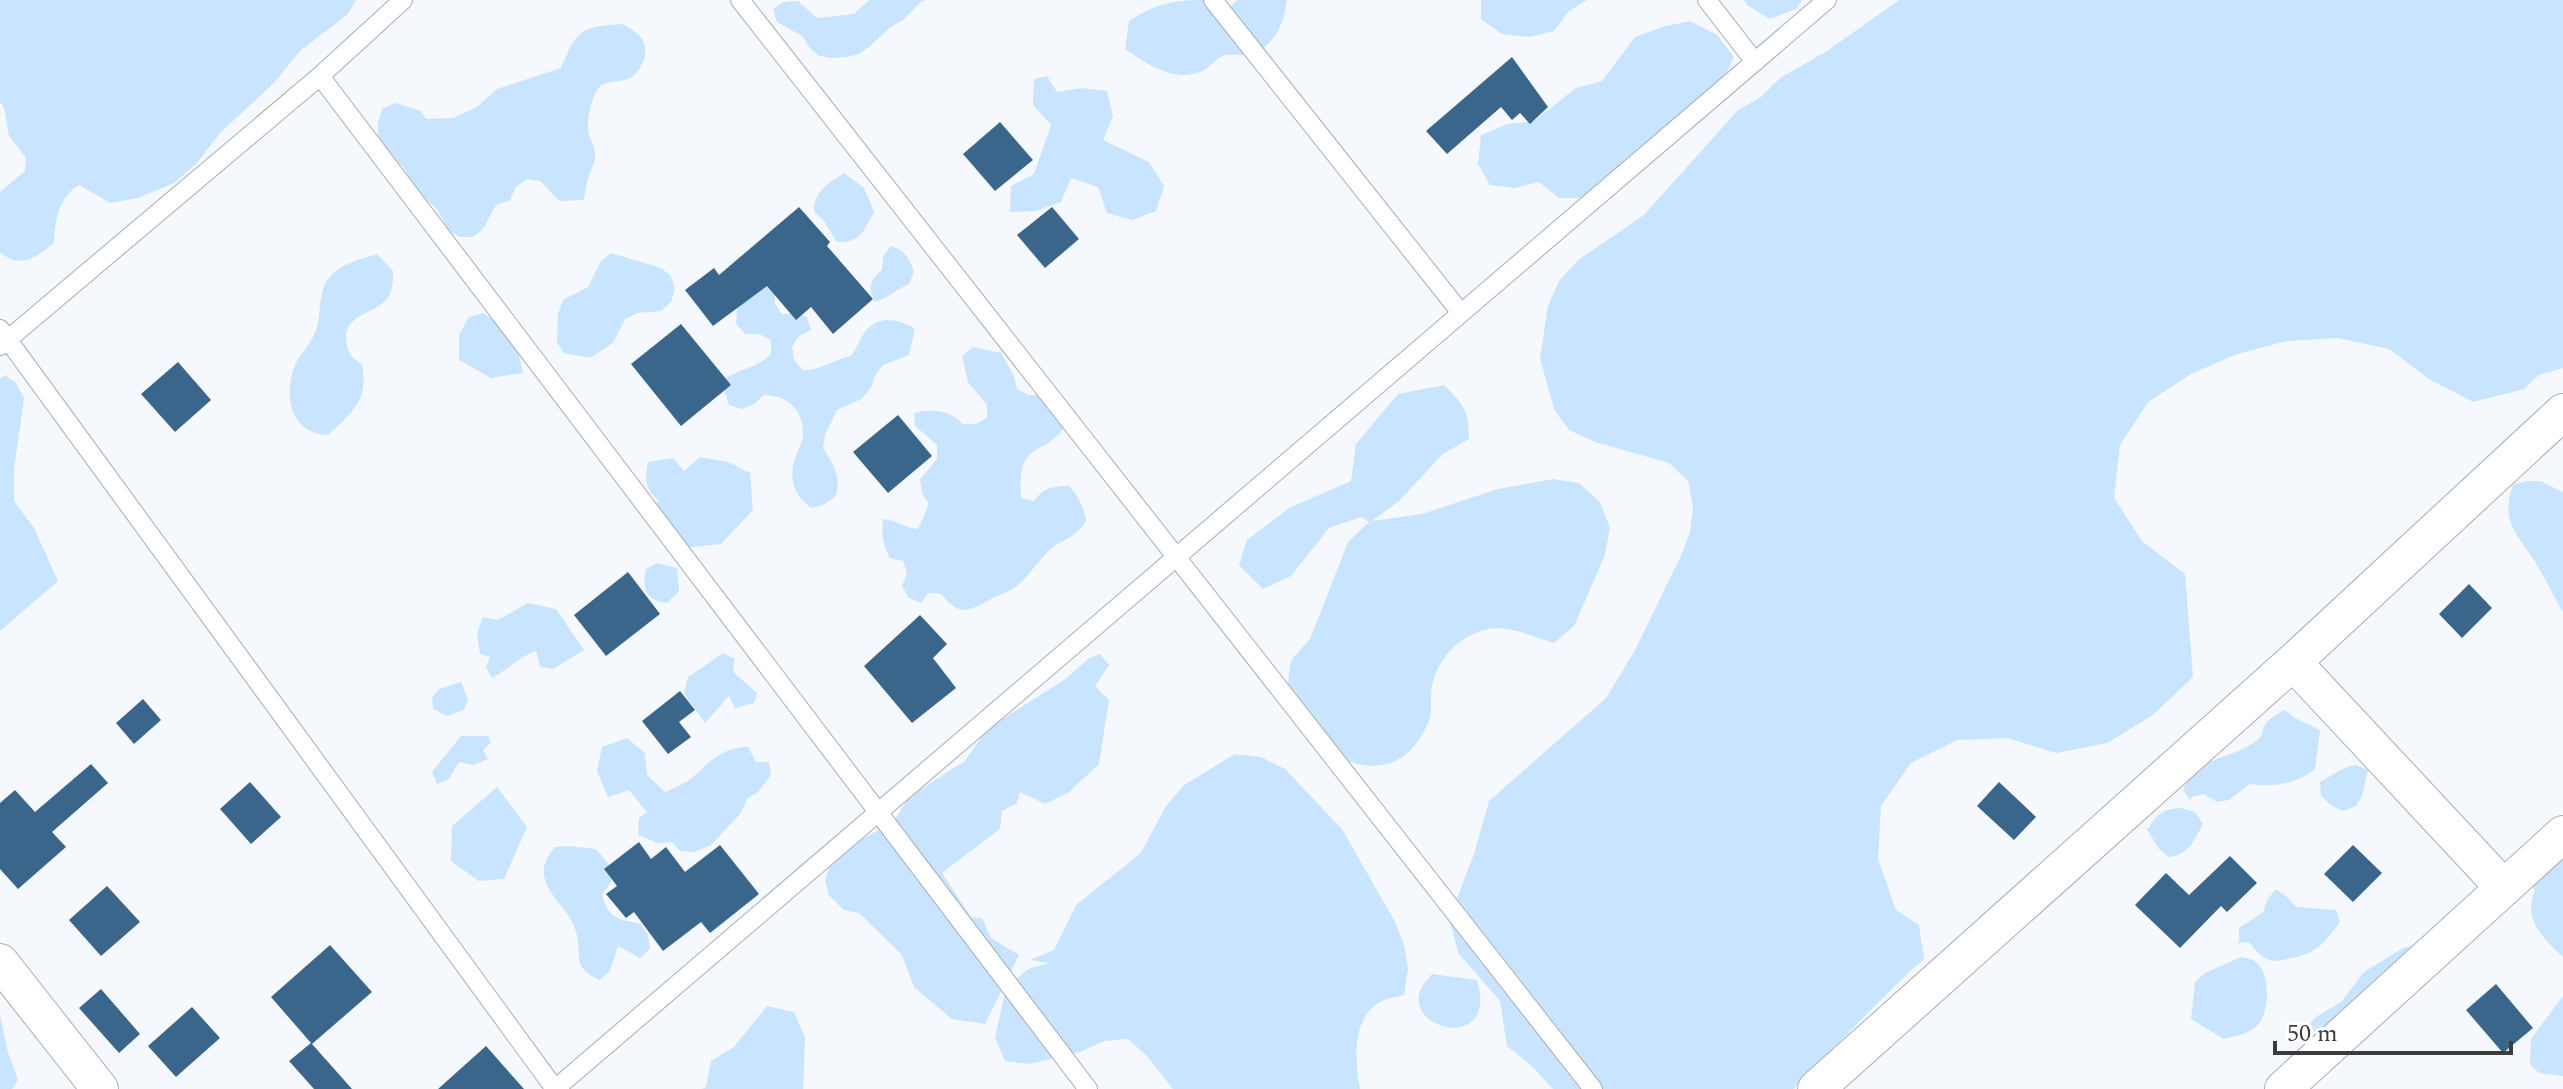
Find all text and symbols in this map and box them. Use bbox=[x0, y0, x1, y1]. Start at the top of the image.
scale bar bbox=[2275, 1005, 2511, 1055]
text: 50 m bbox=[2287, 1016, 2338, 1052]

